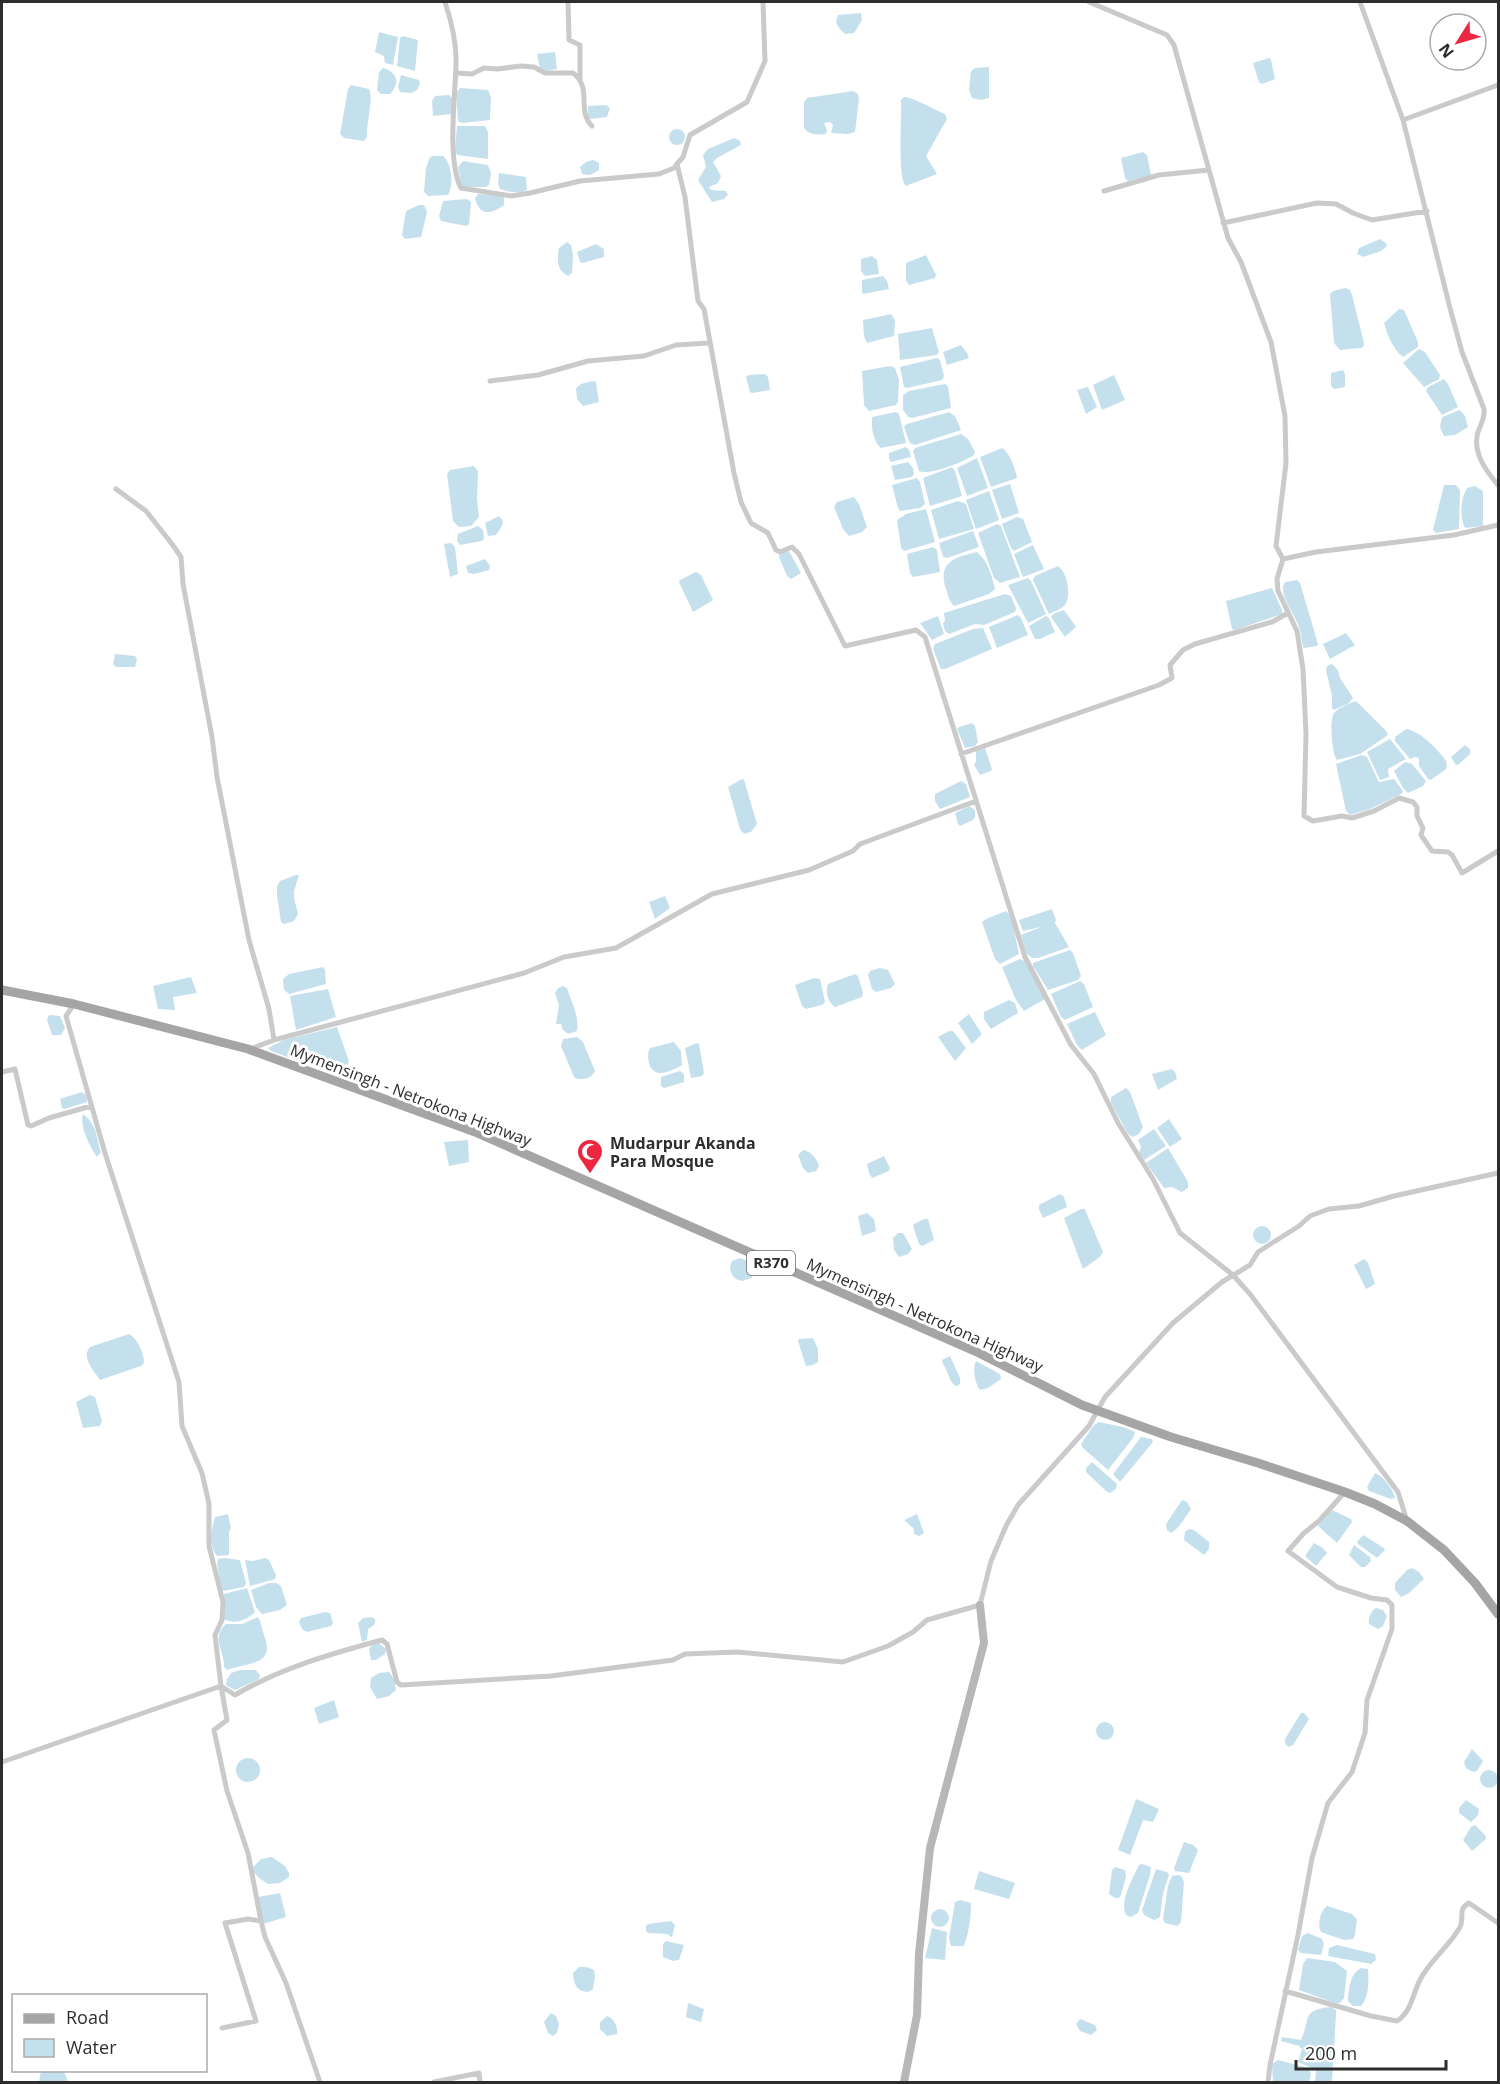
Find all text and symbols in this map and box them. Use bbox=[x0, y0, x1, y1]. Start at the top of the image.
north arrow bbox=[1428, 12, 1488, 72]
text: N bbox=[1433, 39, 1459, 63]
street label: Mymensingh - Netrokona Highway bbox=[287, 1039, 536, 1152]
place label: Mudarpur Akanda Para Mosque bbox=[610, 1132, 756, 1172]
mosque icon: Mudarpur Akanda Para Mosque bbox=[575, 1137, 605, 1175]
road number: R370 bbox=[747, 1251, 795, 1275]
street label: Mymensingh - Netrokona Highway bbox=[803, 1253, 1048, 1378]
legend bbox=[12, 1994, 207, 2072]
text: Road bbox=[66, 2005, 109, 2029]
scale bar bbox=[1296, 2033, 1446, 2071]
text: Water bbox=[66, 2035, 117, 2059]
text: 200 m bbox=[1305, 2041, 1357, 2065]

